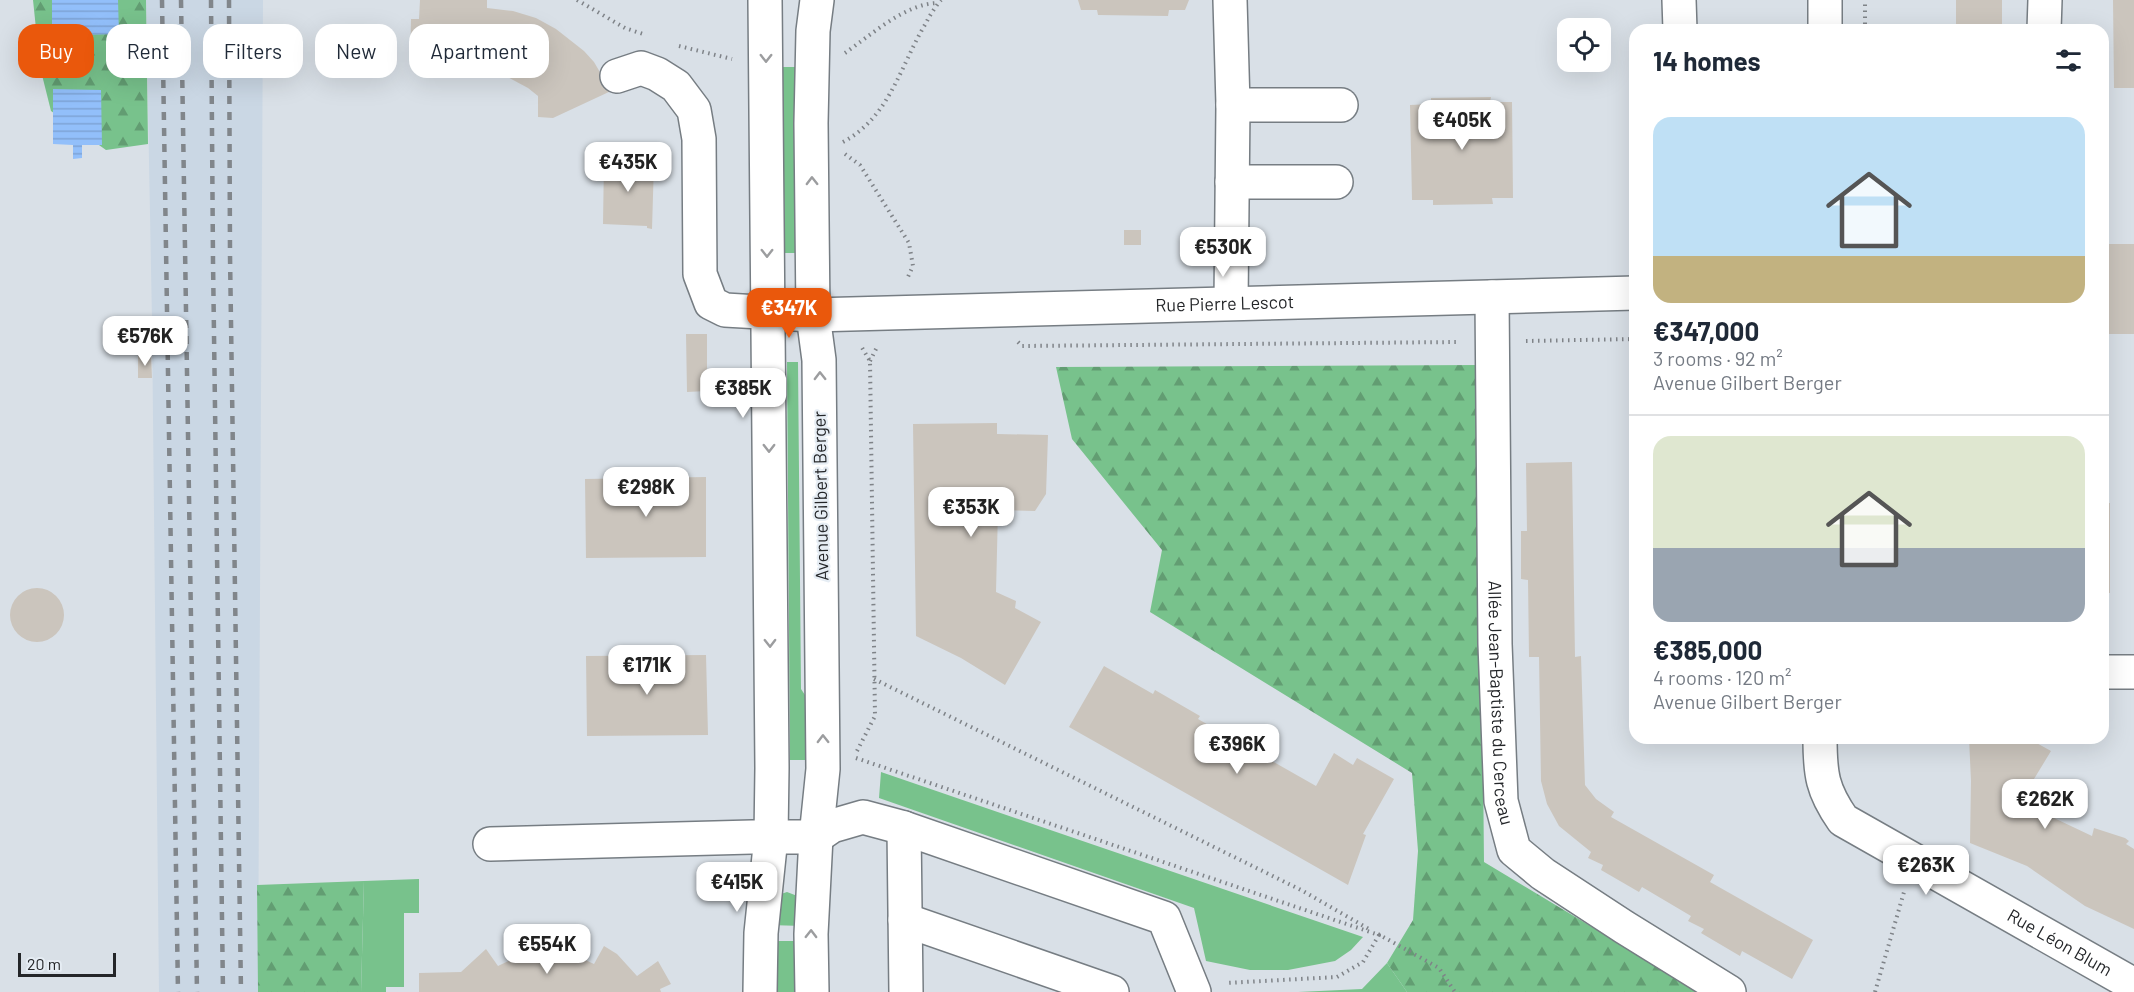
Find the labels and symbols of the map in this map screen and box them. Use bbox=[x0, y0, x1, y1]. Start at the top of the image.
one-way arrow bbox=[760, 54, 772, 63]
pin: €405K bbox=[1420, 100, 1504, 151]
pin: €435K bbox=[586, 142, 670, 193]
one-way arrow bbox=[806, 177, 818, 186]
pin: €530K bbox=[1181, 227, 1265, 278]
one-way arrow bbox=[761, 249, 773, 258]
pin: €347K bbox=[747, 288, 831, 339]
street label: Rue Pierre Lescot bbox=[1155, 290, 1294, 316]
pin: €576K bbox=[103, 316, 187, 367]
pin: €385K bbox=[701, 368, 785, 419]
one-way arrow bbox=[813, 371, 826, 380]
street label: Avenue Gilbert Berger bbox=[808, 410, 832, 581]
one-way arrow bbox=[763, 444, 775, 453]
pin: €298K bbox=[604, 467, 688, 518]
pin: €353K bbox=[929, 487, 1013, 538]
street label: Allée Jean-Baptiste du Cerceau bbox=[1484, 580, 1519, 827]
one-way arrow bbox=[764, 639, 776, 648]
pin: €171K bbox=[605, 645, 689, 696]
pin: €396K bbox=[1195, 724, 1279, 775]
one-way arrow bbox=[817, 734, 829, 743]
pin: €262K bbox=[2003, 779, 2087, 830]
pin: €263K bbox=[1884, 845, 1968, 896]
pin: €415K bbox=[695, 862, 779, 913]
street label: Rue Léon Blum bbox=[2004, 904, 2116, 980]
pin: €554K bbox=[505, 924, 589, 975]
one-way arrow bbox=[805, 929, 818, 938]
scale bar bbox=[18, 950, 116, 978]

